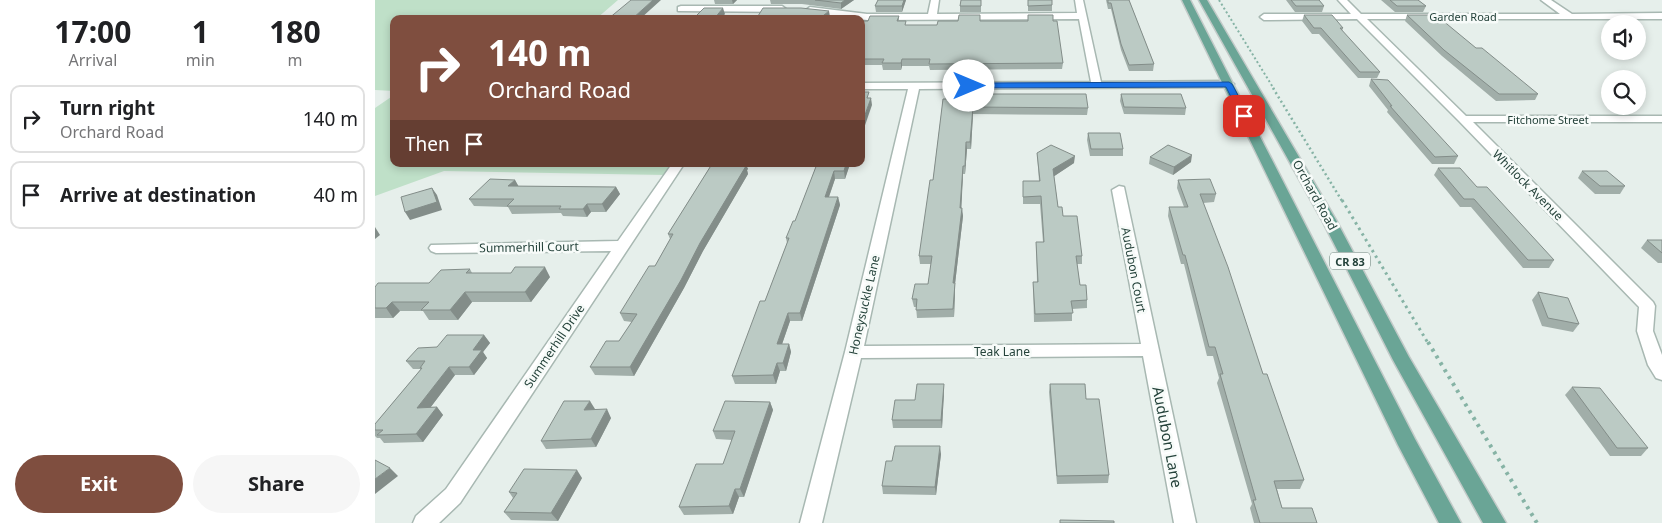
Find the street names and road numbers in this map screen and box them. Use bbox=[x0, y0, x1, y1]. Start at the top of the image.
street label: Garden Road bbox=[1429, 9, 1497, 24]
street label: Fitchome Street bbox=[1507, 112, 1589, 127]
street label: Whitlock Avenue bbox=[1489, 146, 1567, 224]
street label: Orchard Road bbox=[1289, 157, 1341, 233]
street label: Audubon Court bbox=[1117, 226, 1151, 315]
street label: Summerhill Court bbox=[479, 238, 580, 256]
road number: CR 83 bbox=[1330, 252, 1370, 270]
street label: Honeysuckle Lane bbox=[844, 253, 884, 356]
street label: Summerhill Drive bbox=[520, 301, 588, 391]
street label: Teak Lane bbox=[974, 343, 1030, 360]
street label: Audubon Lane bbox=[1148, 385, 1188, 489]

